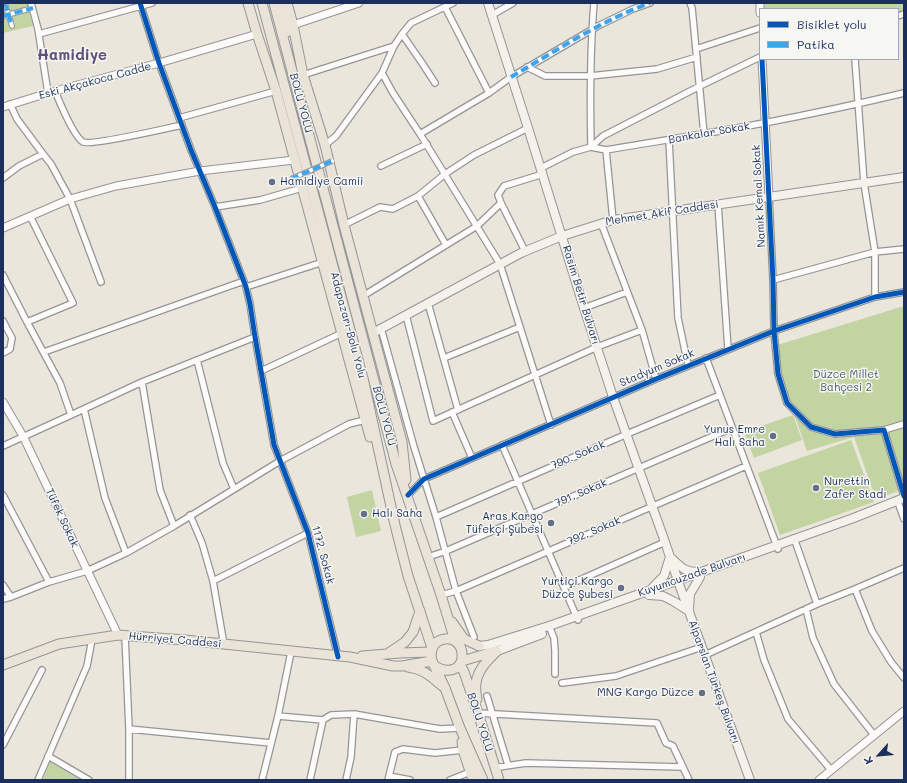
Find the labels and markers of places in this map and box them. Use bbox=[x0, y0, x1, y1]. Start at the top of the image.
place label: Hamidiye Camii bbox=[280, 175, 363, 189]
marker: Hamidiye Camii bbox=[267, 177, 277, 187]
place label: Yunus Emre Halı Saha bbox=[703, 423, 765, 449]
marker: Yunus Emre Halı Saha bbox=[768, 431, 778, 441]
place label: Nurettin Zafer Stadı bbox=[824, 475, 887, 501]
marker: Nurettin Zafer Stadı bbox=[811, 483, 821, 493]
place label: Halı Saha bbox=[372, 507, 423, 521]
marker: Halı Saha bbox=[359, 509, 369, 519]
place label: Aras Kargo Tüfekçi Şubesi bbox=[466, 510, 543, 536]
marker: Aras Kargo Tüfekçi Şubesi bbox=[546, 518, 556, 528]
place label: Yurtiçi Kargo Düzce Şubesi bbox=[541, 575, 613, 601]
marker: Yurtiçi Kargo Düzce Şubesi bbox=[616, 583, 626, 593]
place label: MNG Kargo Düzce bbox=[597, 686, 694, 700]
marker: MNG Kargo Düzce bbox=[697, 688, 707, 698]

